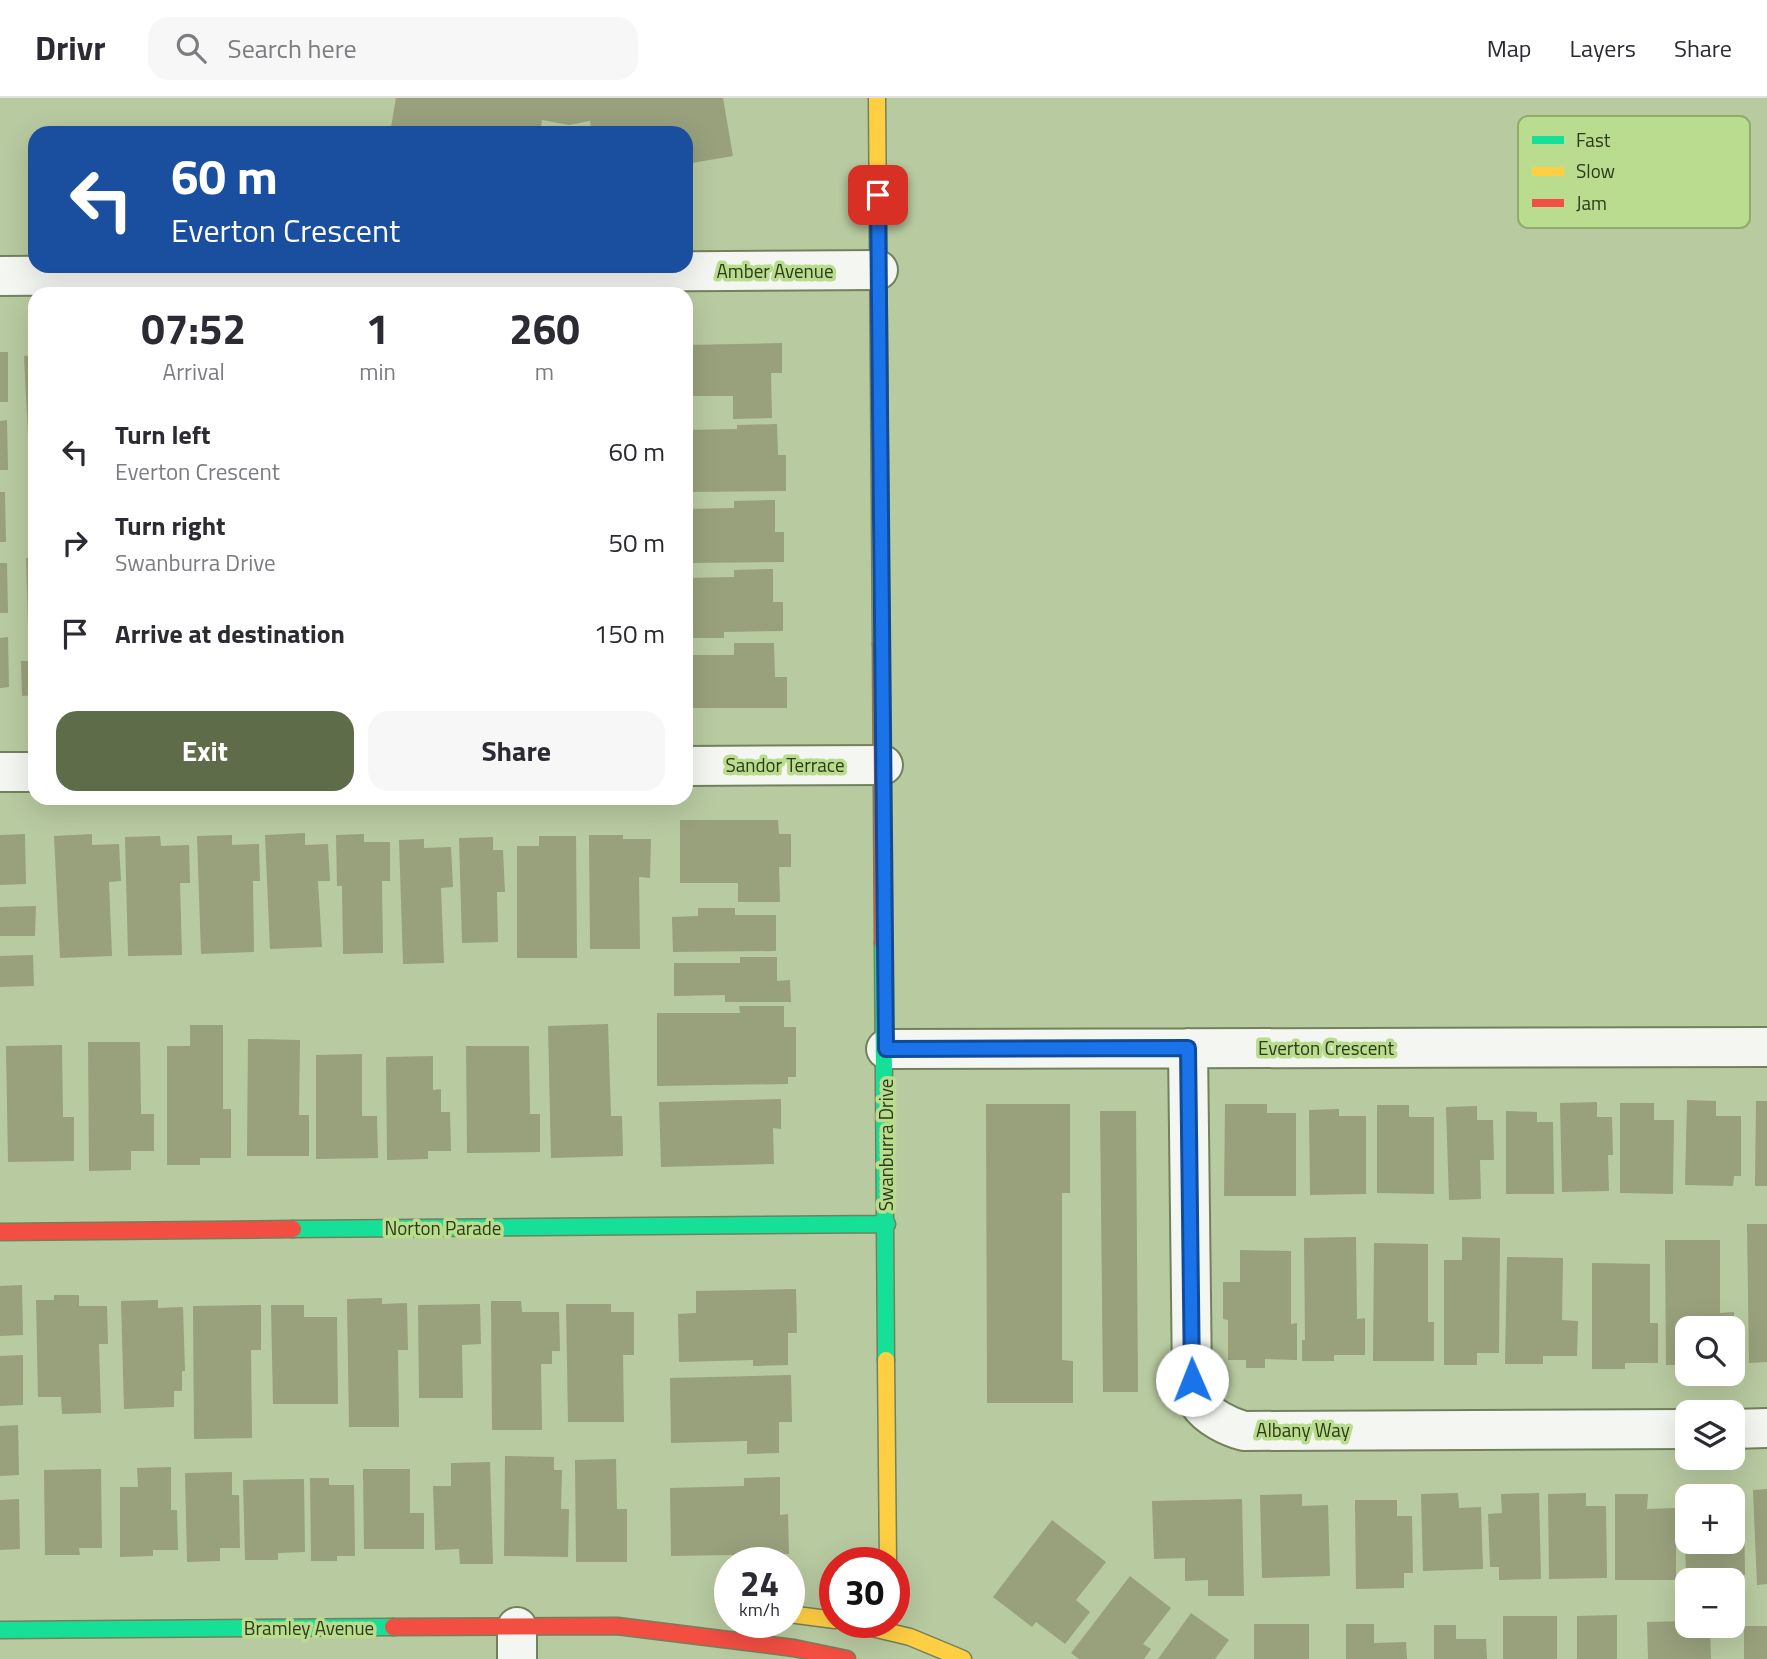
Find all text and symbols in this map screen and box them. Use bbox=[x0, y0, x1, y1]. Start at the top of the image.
search box bbox=[148, 17, 638, 80]
text: Drivr bbox=[35, 23, 106, 73]
icon: search bbox=[172, 29, 210, 67]
text: Search here bbox=[228, 29, 357, 68]
text: Map bbox=[1487, 30, 1532, 66]
text: Layers bbox=[1570, 30, 1636, 66]
text: Share bbox=[1674, 30, 1732, 66]
legend bbox=[1518, 116, 1750, 228]
text: Fast bbox=[1576, 125, 1611, 154]
text: 60 m bbox=[171, 138, 278, 213]
icon: left bbox=[56, 154, 147, 245]
text: Slow bbox=[1576, 156, 1615, 185]
pin bbox=[848, 165, 908, 225]
icon: arrive bbox=[859, 176, 897, 214]
text: Jam bbox=[1576, 188, 1607, 217]
text: Everton Crescent bbox=[171, 206, 400, 254]
street label: Amber Avenue bbox=[717, 256, 833, 285]
text: 07:52 bbox=[141, 296, 246, 360]
text: 1 bbox=[366, 296, 389, 360]
text: 260 bbox=[509, 296, 580, 360]
text: Arrival bbox=[162, 354, 225, 389]
text: min bbox=[359, 354, 396, 389]
text: m bbox=[535, 354, 554, 389]
text: Turn left bbox=[115, 415, 210, 454]
text: 60 m bbox=[608, 432, 665, 471]
icon: left bbox=[56, 433, 94, 471]
text: Everton Crescent bbox=[115, 454, 280, 489]
text: Turn right bbox=[115, 506, 226, 545]
text: 50 m bbox=[608, 523, 665, 562]
icon: right bbox=[56, 524, 94, 562]
text: Swanburra Drive bbox=[115, 545, 276, 580]
text: Arrive at destination bbox=[115, 614, 345, 653]
text: 150 m bbox=[594, 614, 665, 653]
icon: arrive bbox=[56, 615, 94, 653]
button: Exit bbox=[56, 711, 354, 791]
button: Share bbox=[368, 711, 665, 791]
street label: Sandor Terrace bbox=[725, 750, 845, 779]
street label: Everton Crescent bbox=[1258, 1033, 1394, 1062]
street label: Swanburra Drive bbox=[871, 1079, 900, 1211]
street label: Norton Parade bbox=[385, 1213, 501, 1242]
map controls bbox=[1675, 1316, 1745, 1638]
button: search bbox=[1675, 1316, 1745, 1386]
position arrow bbox=[1155, 1343, 1229, 1417]
button: layers bbox=[1675, 1400, 1745, 1470]
street label: Albany Way bbox=[1256, 1415, 1350, 1444]
button: + bbox=[1675, 1484, 1745, 1554]
speed limit sign: 30 bbox=[819, 1547, 910, 1638]
text: 24 bbox=[740, 1556, 779, 1610]
button: − bbox=[1675, 1568, 1745, 1638]
text: km/h bbox=[739, 1596, 780, 1623]
street label: Bramley Avenue bbox=[244, 1613, 374, 1642]

